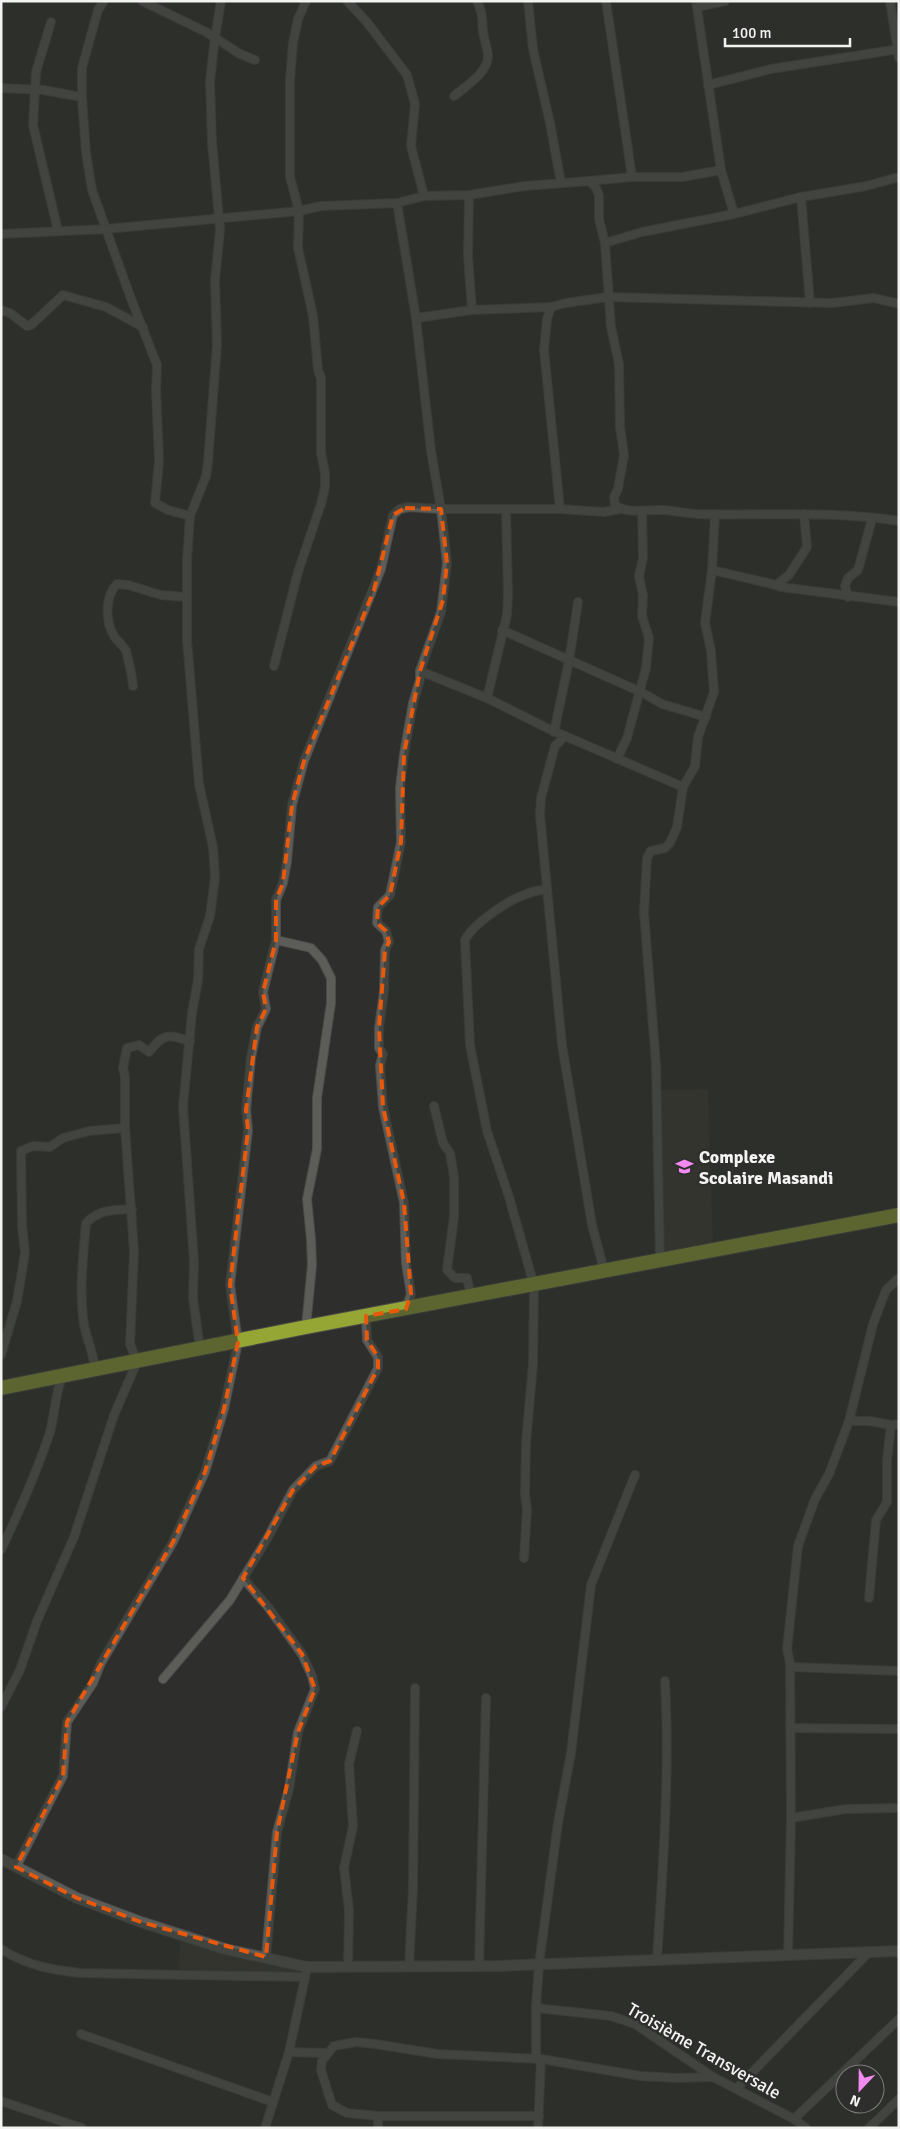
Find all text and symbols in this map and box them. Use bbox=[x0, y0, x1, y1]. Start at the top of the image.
scale bar bbox=[725, 15, 850, 47]
text: 100 m bbox=[732, 24, 772, 42]
place label: Complexe Scolaire Masandi bbox=[699, 1146, 833, 1189]
school or university icon: Complexe Scolaire Masandi bbox=[675, 1157, 695, 1177]
street label: Troisième Transversale bbox=[623, 1998, 785, 2104]
north arrow bbox=[835, 2064, 885, 2114]
text: N bbox=[848, 2091, 863, 2110]

